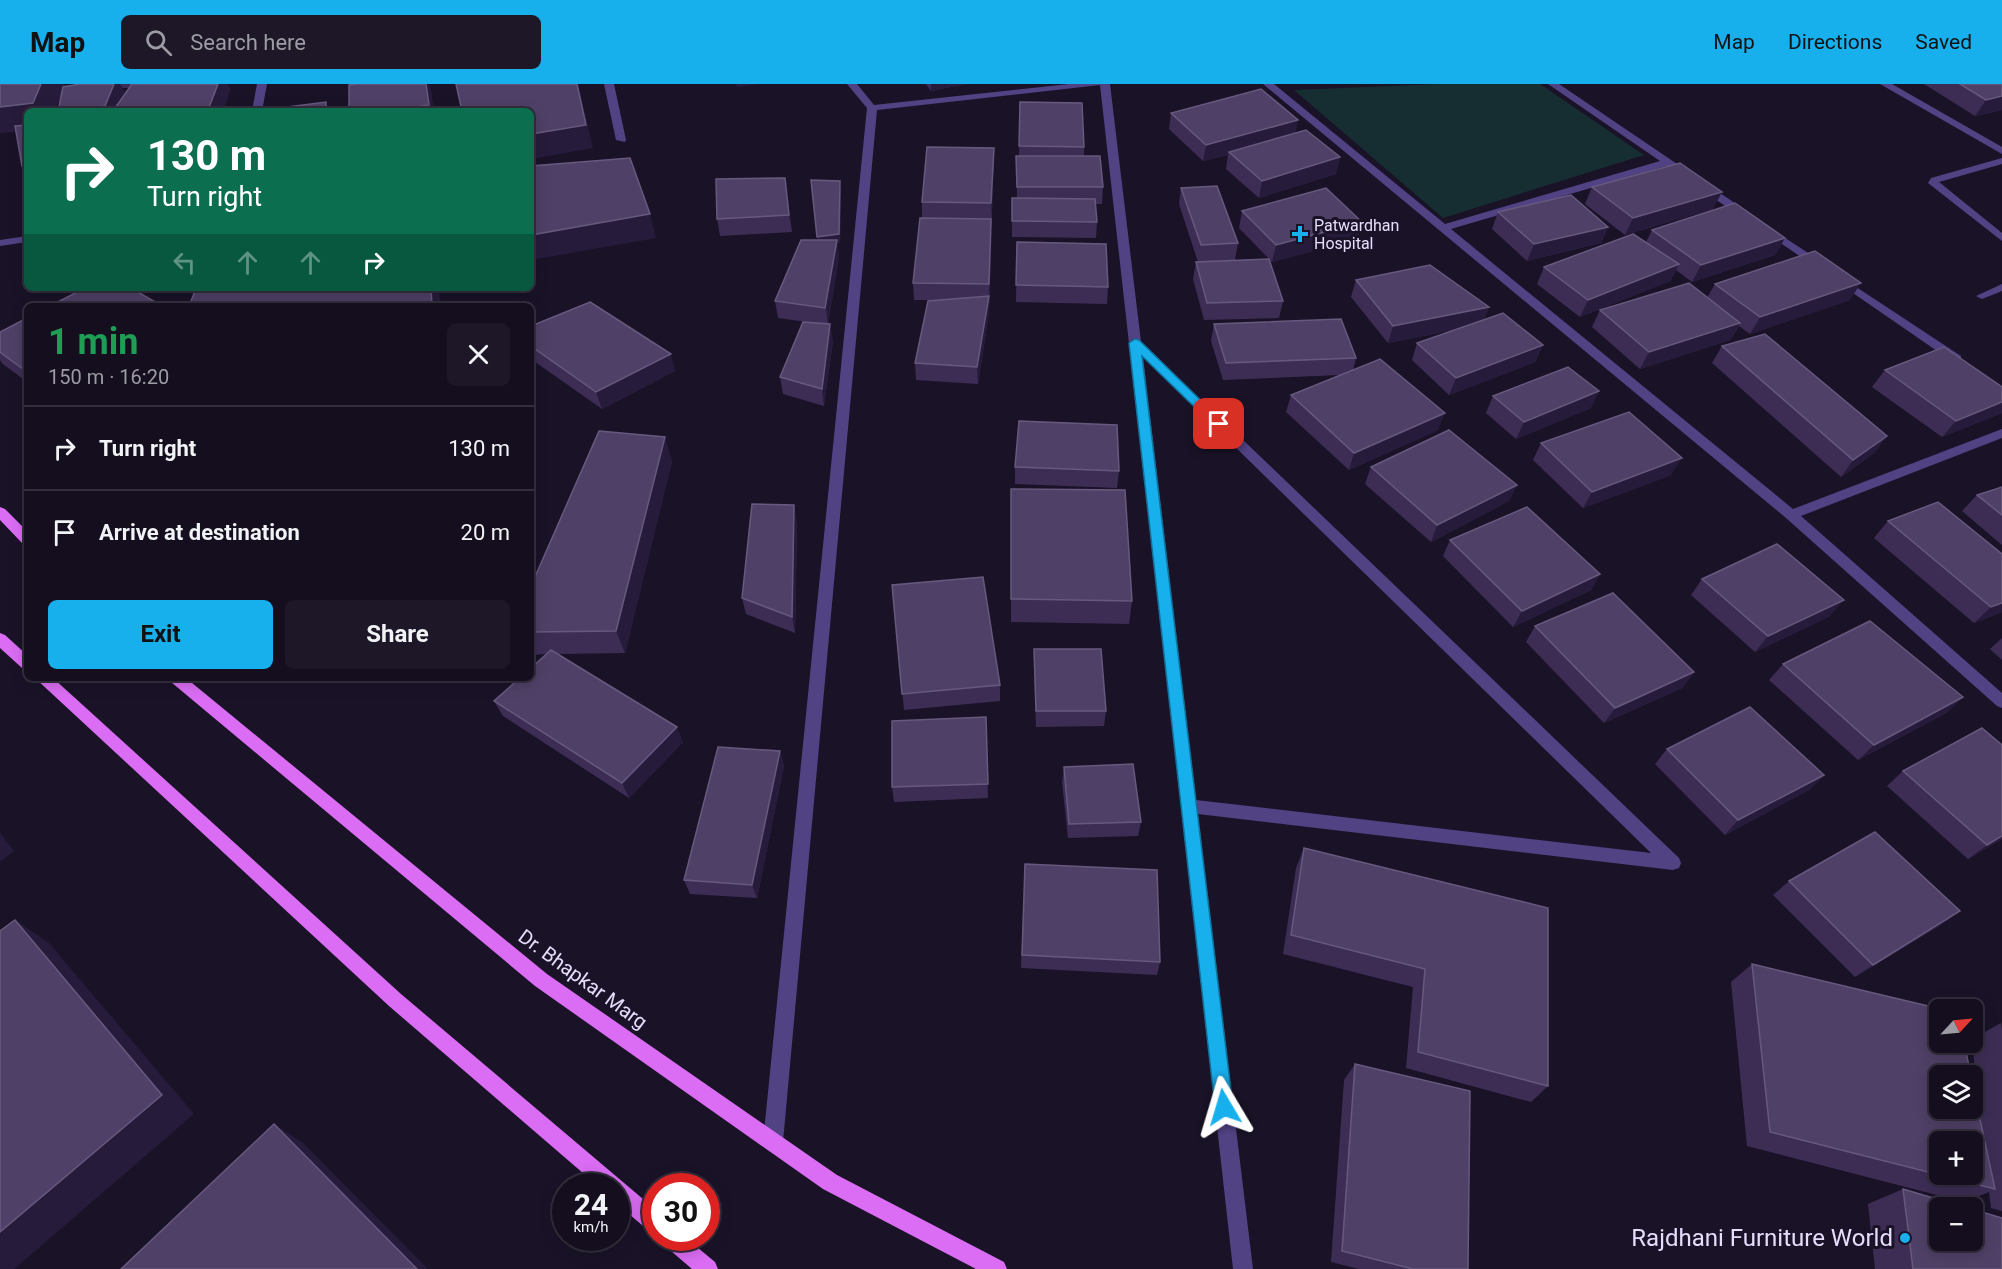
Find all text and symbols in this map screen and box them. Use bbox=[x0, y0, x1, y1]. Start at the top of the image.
search box bbox=[121, 15, 541, 69]
text: Map bbox=[30, 26, 85, 59]
icon: search bbox=[142, 26, 175, 59]
text: Search here bbox=[190, 30, 306, 55]
text: Map bbox=[1713, 30, 1755, 54]
text: Directions bbox=[1788, 30, 1882, 54]
text: Saved bbox=[1915, 30, 1972, 54]
text: 130 m bbox=[147, 131, 266, 180]
icon: right bbox=[48, 132, 126, 210]
text: Turn right bbox=[147, 181, 262, 213]
place label: Patwardhan Hospital bbox=[1314, 216, 1399, 253]
marker: Patwardhan Hospital bbox=[1291, 225, 1309, 243]
icon: left bbox=[168, 246, 201, 279]
icon: ahead bbox=[231, 246, 264, 279]
icon: ahead bbox=[294, 246, 327, 279]
icon: right bbox=[357, 246, 390, 279]
text: 1 min bbox=[48, 321, 139, 363]
button: close bbox=[447, 323, 510, 386]
text: 150 m · 16:20 bbox=[48, 365, 169, 389]
pin bbox=[1193, 398, 1244, 449]
icon: arrive bbox=[1202, 407, 1235, 440]
icon: right bbox=[48, 432, 81, 465]
text: Turn right bbox=[99, 436, 196, 461]
text: 130 m bbox=[448, 436, 510, 461]
icon: arrive bbox=[48, 516, 81, 549]
text: Arrive at destination bbox=[99, 520, 300, 545]
text: 20 m bbox=[461, 520, 510, 545]
button: Exit bbox=[48, 600, 273, 669]
button: Share bbox=[285, 600, 510, 669]
street label: Dr. Bhapkar Marg bbox=[514, 924, 652, 1034]
north arrow bbox=[1929, 999, 1983, 1053]
map controls bbox=[1929, 999, 1983, 1251]
button: layers bbox=[1929, 1065, 1983, 1119]
position arrow bbox=[1192, 1075, 1256, 1139]
button: + bbox=[1929, 1131, 1983, 1185]
speed limit sign: 30 bbox=[642, 1173, 720, 1251]
text: 24 bbox=[574, 1187, 608, 1222]
button: − bbox=[1929, 1197, 1983, 1251]
text: km/h bbox=[573, 1218, 609, 1236]
place label: Rajdhani Furniture World bbox=[1631, 1224, 1893, 1252]
marker: Rajdhani Furniture World bbox=[1898, 1231, 1912, 1245]

